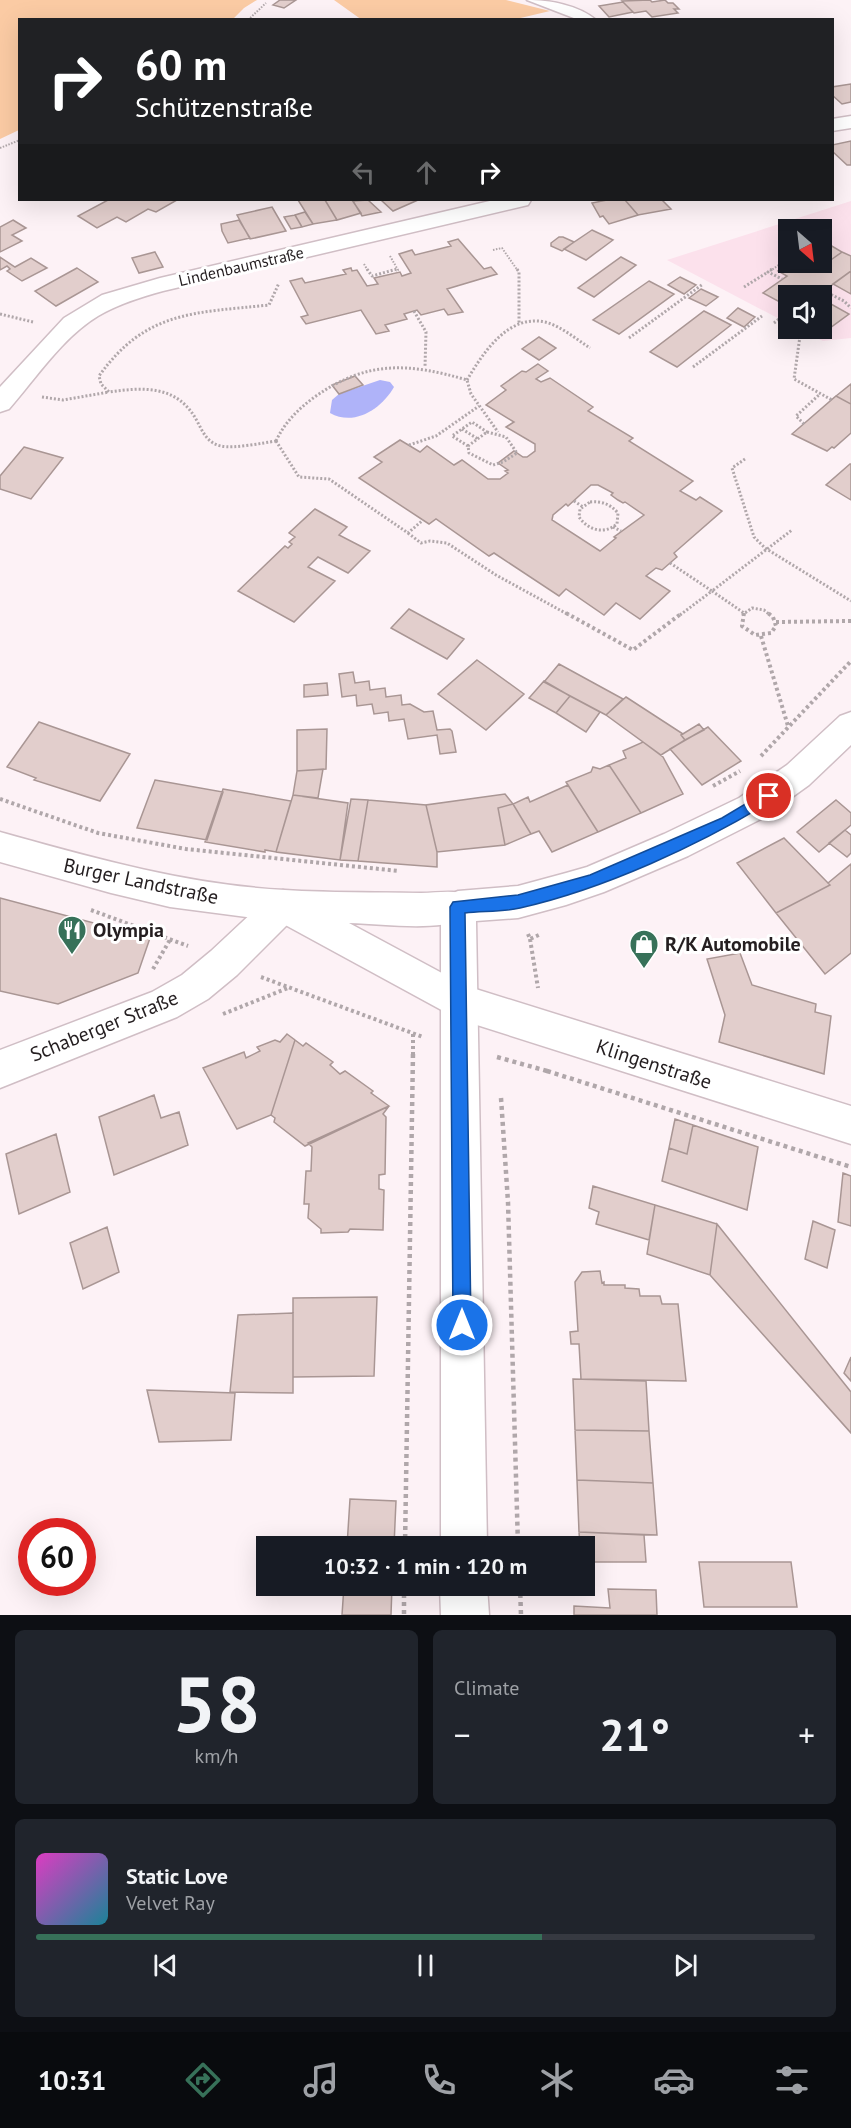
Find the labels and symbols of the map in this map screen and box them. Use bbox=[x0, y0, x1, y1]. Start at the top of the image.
north arrow bbox=[778, 219, 832, 273]
street label: Lindenbaumstraße bbox=[176, 242, 306, 290]
pin bbox=[743, 770, 794, 821]
street label: Burger Landstraße bbox=[61, 852, 221, 910]
restaurant icon: Olympia bbox=[56, 914, 88, 956]
place label: Olympia bbox=[93, 917, 164, 943]
shop icon: R/K Automobile bbox=[628, 928, 660, 970]
place label: R/K Automobile bbox=[665, 931, 801, 957]
street label: Schaberger Straße bbox=[26, 984, 182, 1068]
street label: Klingenstraße bbox=[593, 1033, 715, 1095]
position arrow bbox=[430, 1293, 494, 1357]
speed limit sign: 60 bbox=[18, 1518, 96, 1596]

